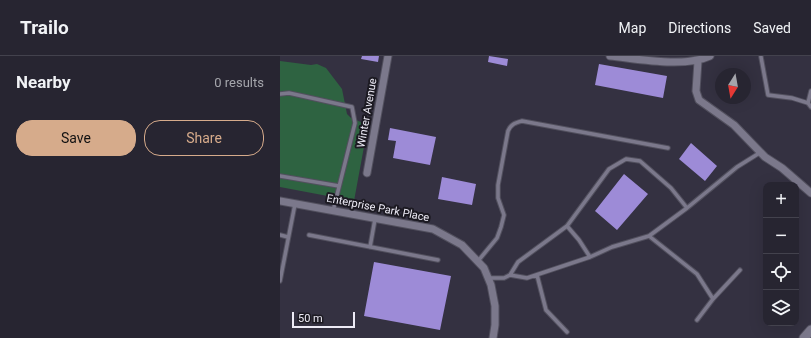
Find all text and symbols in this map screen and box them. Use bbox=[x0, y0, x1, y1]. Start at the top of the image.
text: Trailo bbox=[20, 16, 69, 39]
text: Map bbox=[619, 20, 646, 36]
text: Directions bbox=[668, 20, 731, 36]
text: Saved bbox=[753, 20, 791, 36]
north arrow bbox=[715, 68, 751, 104]
text: Nearby bbox=[16, 72, 71, 92]
text: 0 results bbox=[214, 75, 264, 90]
street label: Winter Avenue bbox=[354, 77, 380, 149]
button: Save bbox=[16, 120, 136, 156]
button: Share bbox=[144, 120, 264, 156]
map controls bbox=[763, 182, 799, 326]
button: + bbox=[763, 182, 799, 218]
street label: Enterprise Park Place bbox=[326, 192, 431, 224]
button: − bbox=[763, 218, 799, 254]
button: locate bbox=[763, 254, 799, 290]
button: layers bbox=[763, 290, 799, 326]
scale bar bbox=[292, 310, 355, 329]
text: 50 m bbox=[298, 312, 323, 325]

